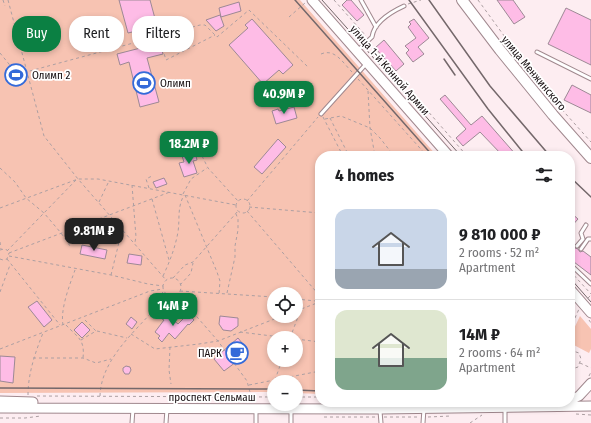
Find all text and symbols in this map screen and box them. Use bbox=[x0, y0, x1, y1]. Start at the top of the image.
chip: Buy bbox=[12, 16, 61, 52]
chip: Rent bbox=[69, 16, 124, 52]
chip: Filters bbox=[132, 16, 194, 52]
street label: улица 1-й Конной Армии bbox=[347, 23, 432, 118]
street label: улица Менжинского bbox=[499, 33, 569, 113]
sports icon: Олимп 2 bbox=[3, 62, 29, 88]
place label: Олимп 2 bbox=[32, 69, 70, 82]
sports icon: Олимп bbox=[131, 70, 157, 96]
place label: Олимп bbox=[160, 77, 191, 90]
pin: 40.9M ₽ bbox=[247, 81, 321, 115]
text: 40.9M ₽ bbox=[263, 86, 305, 101]
pin: 18.2M ₽ bbox=[152, 131, 226, 165]
text: 18.2M ₽ bbox=[169, 136, 209, 151]
icon: filters bbox=[533, 164, 555, 186]
text: 4 homes bbox=[335, 165, 394, 186]
pin: 9.81M ₽ bbox=[57, 218, 131, 252]
text: 9.81M ₽ bbox=[74, 223, 114, 238]
text: 9 810 000 ₽ bbox=[459, 224, 541, 245]
icon: home bbox=[367, 225, 415, 273]
text: 2 rooms · 52 m² bbox=[459, 245, 539, 260]
text: Apartment bbox=[459, 260, 515, 275]
map controls bbox=[267, 287, 303, 411]
button: locate bbox=[267, 287, 303, 323]
pin: 14M ₽ bbox=[145, 293, 201, 327]
text: 14M ₽ bbox=[157, 298, 189, 313]
text: 14M ₽ bbox=[459, 324, 500, 345]
icon: home bbox=[367, 326, 415, 374]
button: + bbox=[267, 331, 303, 367]
cafe icon: ПАРК bbox=[224, 340, 250, 366]
text: 2 rooms · 64 m² bbox=[459, 345, 540, 360]
place label: ПАРК bbox=[198, 347, 222, 360]
text: Apartment bbox=[459, 360, 515, 375]
button: − bbox=[267, 375, 303, 411]
street label: проспект Сельмаш bbox=[168, 391, 256, 404]

